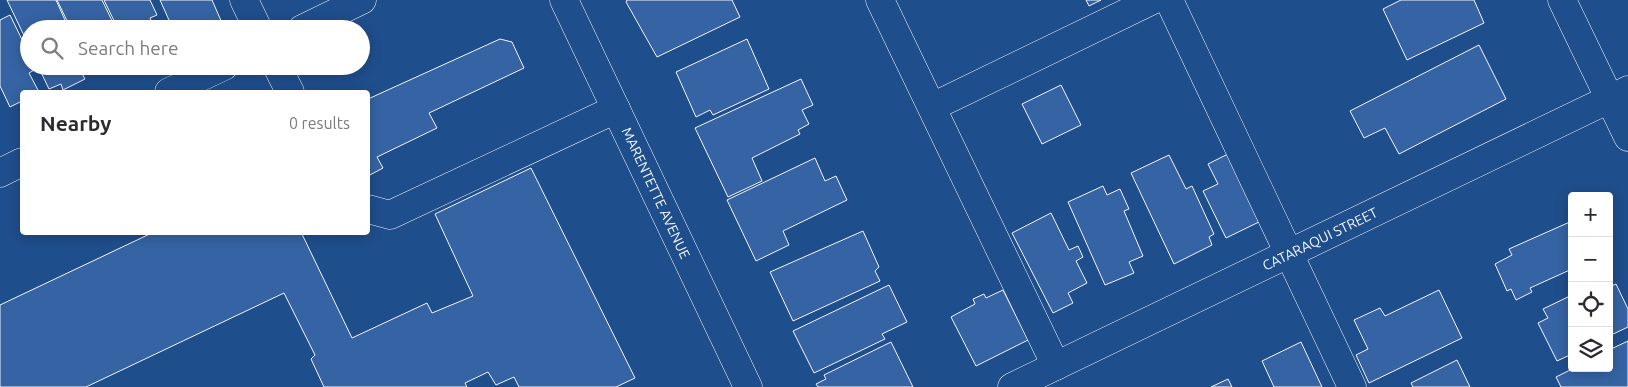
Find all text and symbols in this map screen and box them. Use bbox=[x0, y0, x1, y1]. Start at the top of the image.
search box bbox=[20, 20, 370, 75]
icon: search bbox=[38, 34, 66, 62]
text: Search here bbox=[78, 37, 178, 59]
text: Nearby bbox=[40, 111, 111, 135]
text: 0 results bbox=[289, 114, 350, 132]
street label: MARENTETTE AVENUE bbox=[619, 125, 694, 261]
map controls bbox=[1568, 192, 1613, 372]
button: + bbox=[1568, 192, 1613, 237]
street label: CATARAQUI STREET bbox=[1260, 204, 1380, 274]
button: − bbox=[1568, 237, 1613, 282]
button: locate bbox=[1568, 282, 1613, 327]
button: layers bbox=[1568, 327, 1613, 372]

